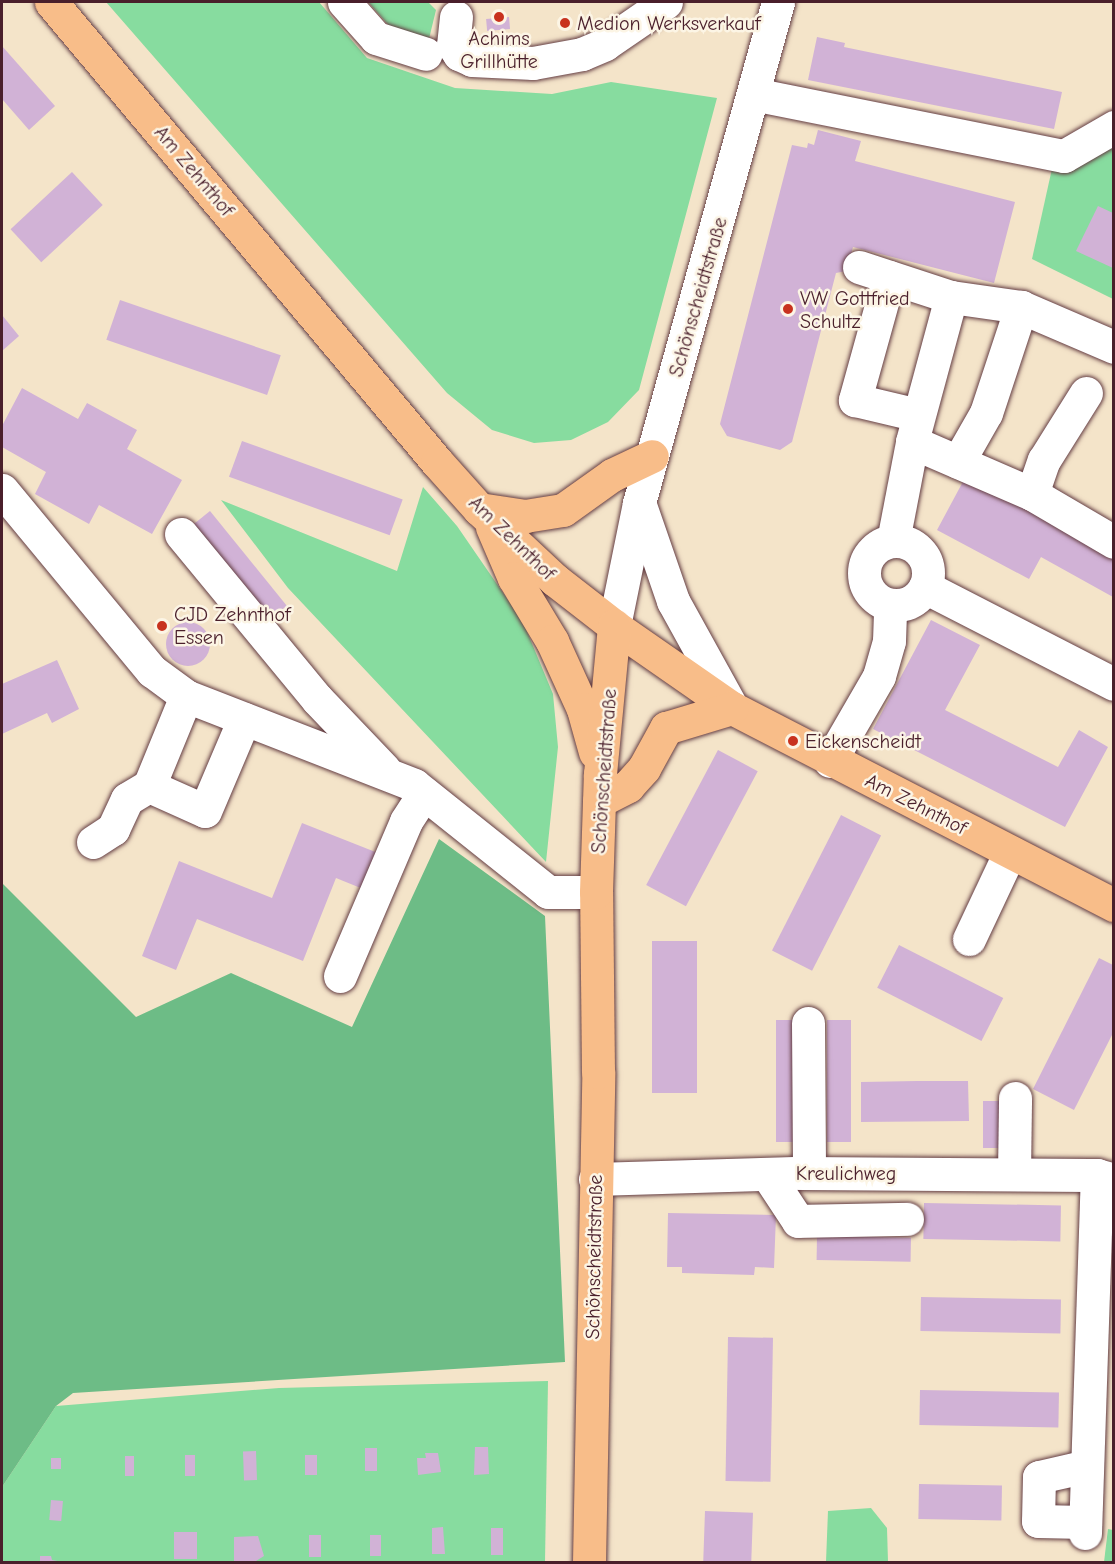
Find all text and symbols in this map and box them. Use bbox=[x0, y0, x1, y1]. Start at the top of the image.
marker: Achims Grillhütte bbox=[492, 10, 506, 24]
place label: Medion Werksverkauf bbox=[577, 11, 760, 35]
marker: Medion Werksverkauf bbox=[558, 16, 572, 30]
place label: Achims Grillhütte bbox=[460, 27, 538, 74]
street label: Am Zehnthof bbox=[149, 121, 239, 221]
street label: Schönscheidtstraße bbox=[664, 214, 732, 380]
place label: VW Gottfried Schultz bbox=[800, 286, 910, 333]
marker: VW Gottfried Schultz bbox=[781, 302, 795, 316]
street label: Am Zehnthof bbox=[464, 491, 560, 585]
place label: CJD Zehnthof Essen bbox=[174, 602, 291, 649]
marker: CJD Zehnthof Essen bbox=[155, 619, 169, 633]
street label: Schönscheidtstraße bbox=[586, 688, 622, 854]
place label: Eickenscheidt bbox=[805, 729, 921, 753]
marker: Eickenscheidt bbox=[786, 734, 800, 748]
street label: Am Zehnthof bbox=[861, 768, 971, 840]
street label: Kreulichweg bbox=[796, 1161, 896, 1185]
street label: Schönscheidtstraße bbox=[581, 1174, 607, 1340]

